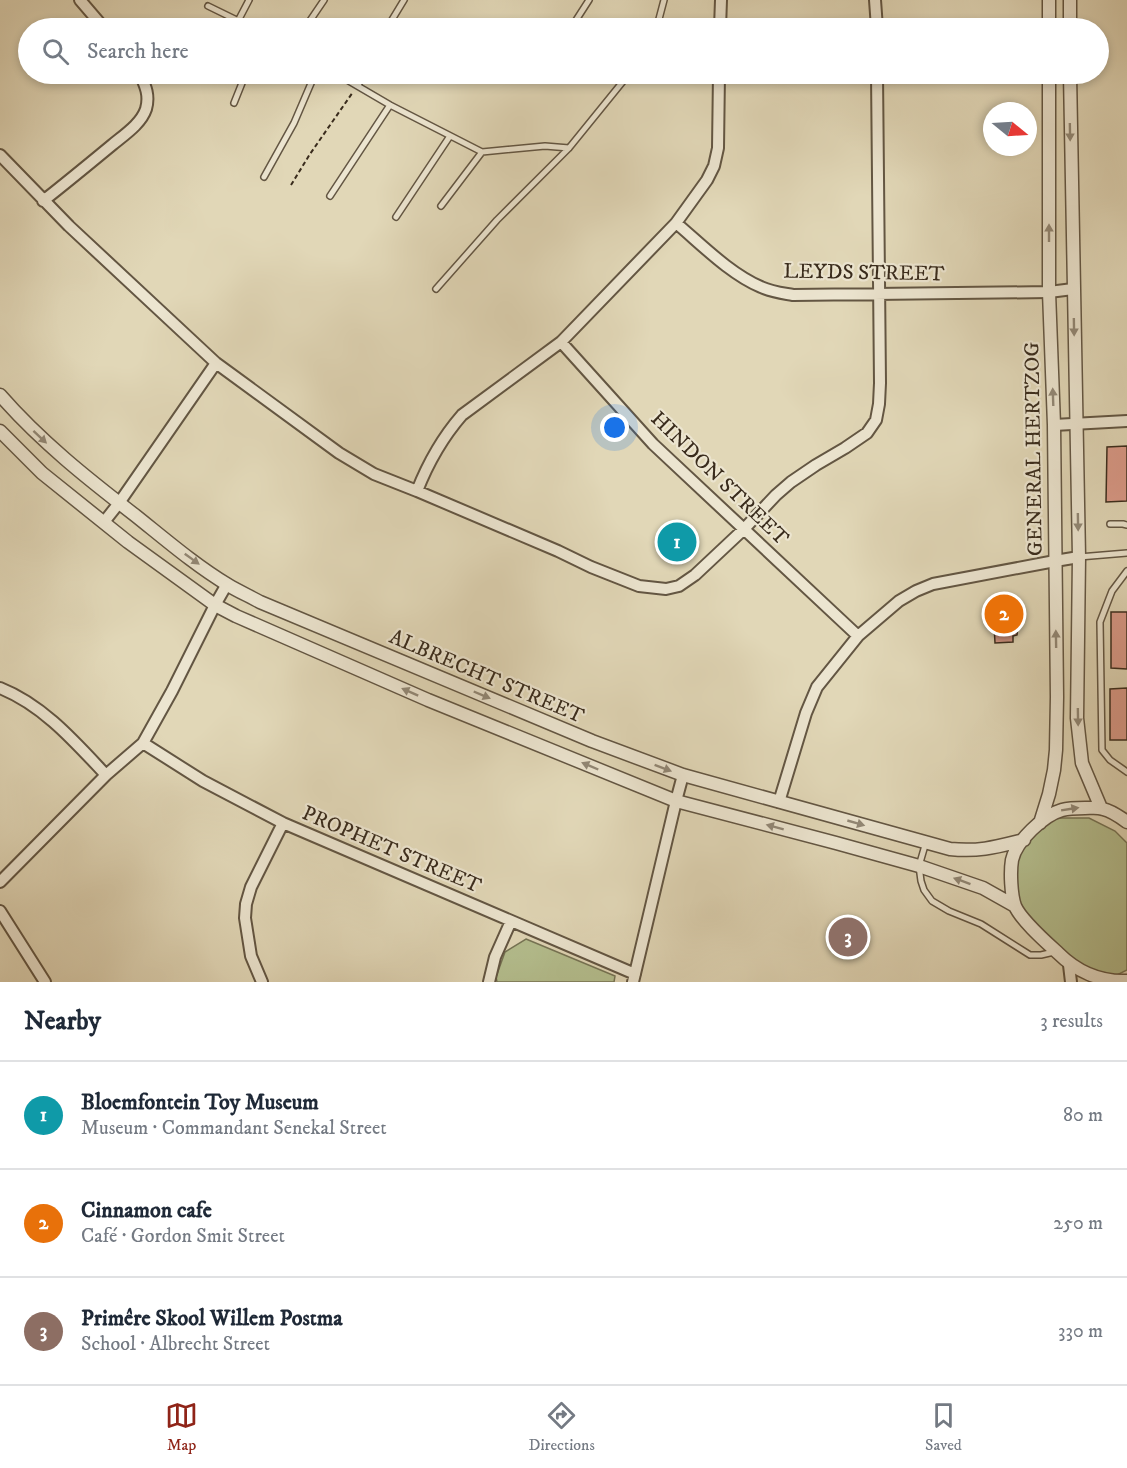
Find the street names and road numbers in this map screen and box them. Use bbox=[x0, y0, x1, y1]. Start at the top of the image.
street label: LEYDS STREET bbox=[783, 259, 945, 287]
street label: GENERAL HERTZOG bbox=[1019, 341, 1049, 556]
street label: HINDON STREET bbox=[645, 406, 794, 551]
street label: ALBRECHT STREET bbox=[385, 624, 588, 730]
street label: PROPHET STREET bbox=[298, 800, 485, 899]

